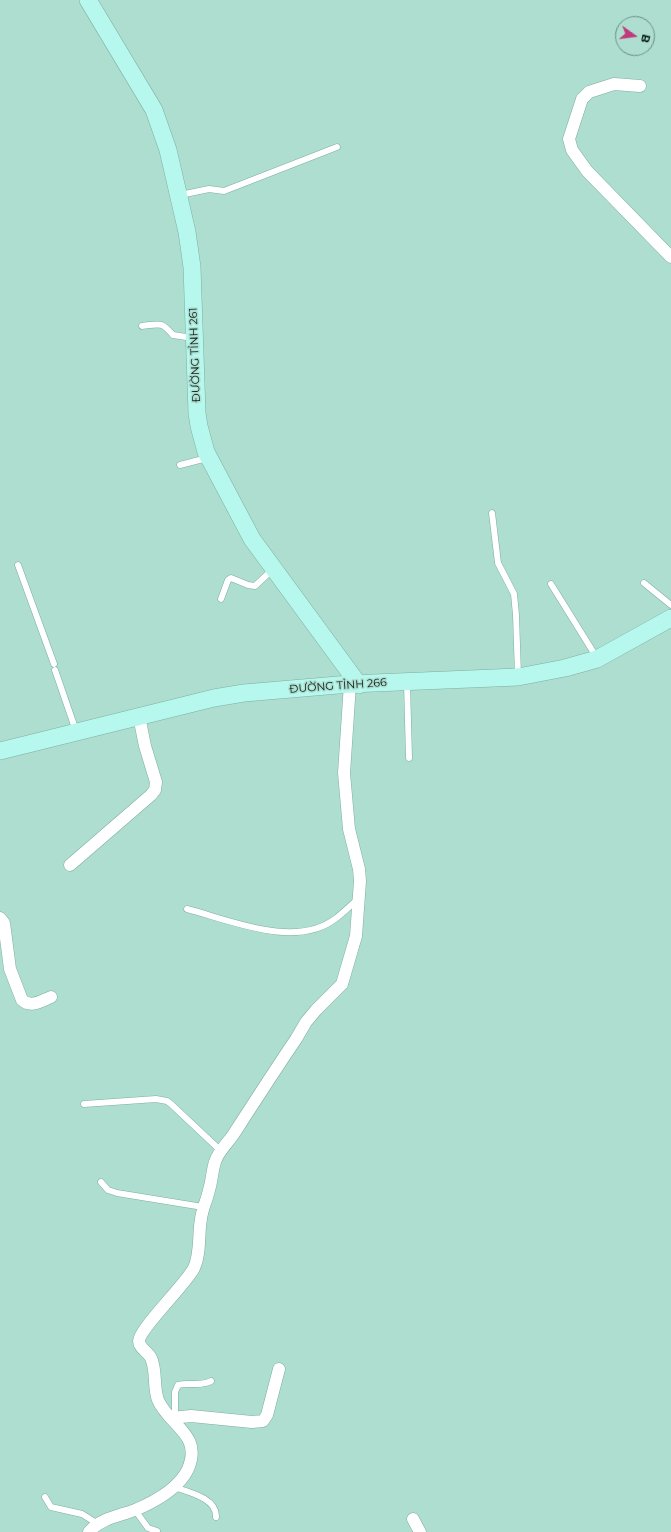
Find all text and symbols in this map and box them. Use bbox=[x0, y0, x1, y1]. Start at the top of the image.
north arrow bbox=[615, 16, 655, 56]
text: B bbox=[638, 33, 653, 44]
street label: ĐƯỜNG TỈNH 261 bbox=[187, 307, 203, 403]
street label: ĐƯỜNG TỈNH 266 bbox=[289, 676, 387, 696]

